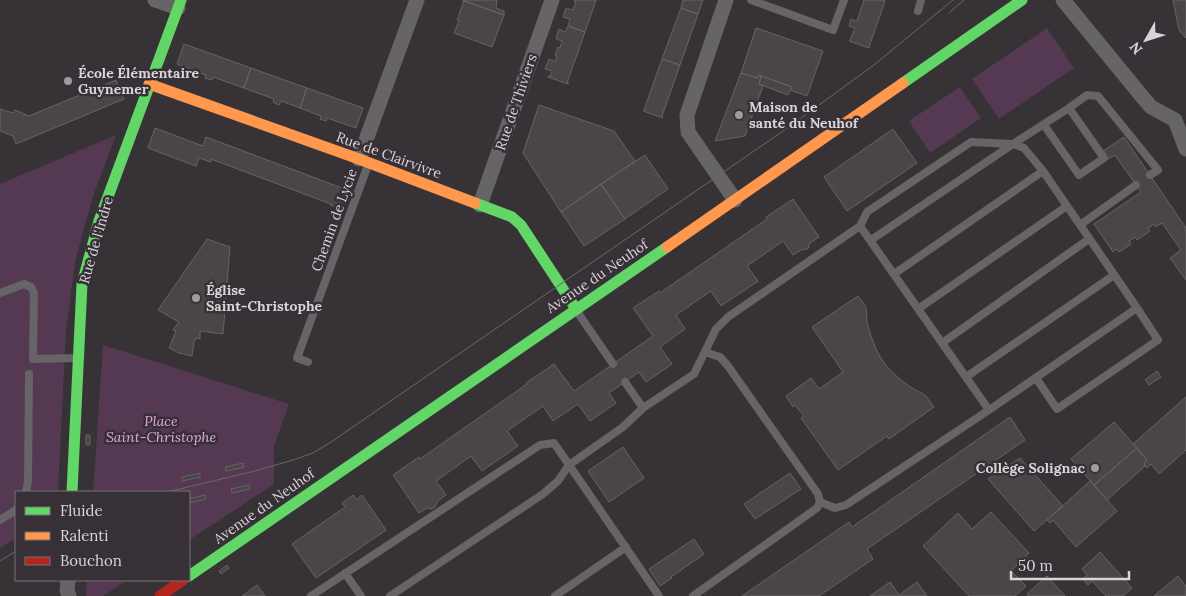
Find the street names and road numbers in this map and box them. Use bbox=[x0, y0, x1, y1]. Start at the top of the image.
street label: Rue de Thiviers bbox=[491, 52, 541, 152]
street label: Rue de Clairvivre bbox=[334, 128, 444, 183]
street label: Chemin de Lycie bbox=[307, 166, 361, 274]
street label: Rue de l'Indre bbox=[75, 194, 117, 286]
street label: Avenue du Neuhof bbox=[542, 234, 653, 317]
street label: Avenue du Neuhof bbox=[209, 464, 319, 548]

